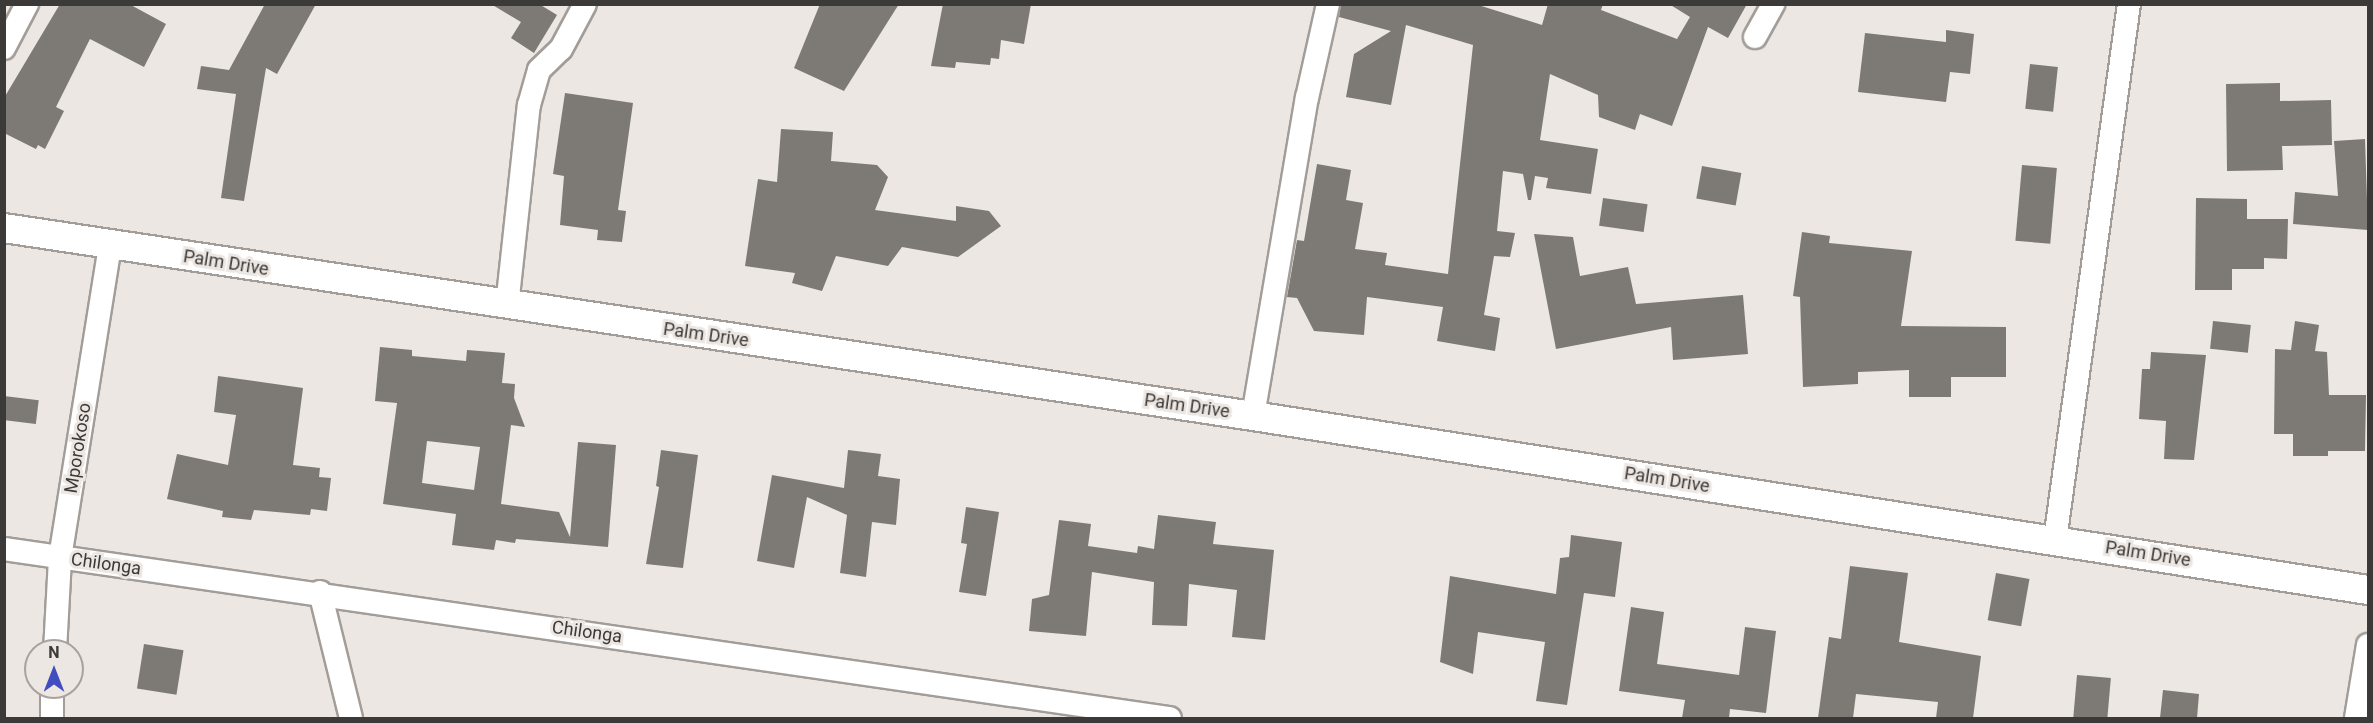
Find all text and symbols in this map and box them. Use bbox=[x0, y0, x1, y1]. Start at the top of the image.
street label: Palm Drive bbox=[182, 246, 270, 280]
street label: Palm Drive bbox=[662, 318, 750, 352]
street label: Palm Drive bbox=[1143, 389, 1231, 423]
street label: Mporokoso bbox=[60, 401, 96, 495]
street label: Palm Drive bbox=[1623, 463, 1711, 497]
street label: Palm Drive bbox=[2104, 537, 2192, 571]
street label: Chilonga bbox=[70, 548, 142, 580]
street label: Chilonga bbox=[551, 616, 623, 648]
north arrow bbox=[24, 639, 84, 699]
text: N bbox=[48, 643, 60, 662]

